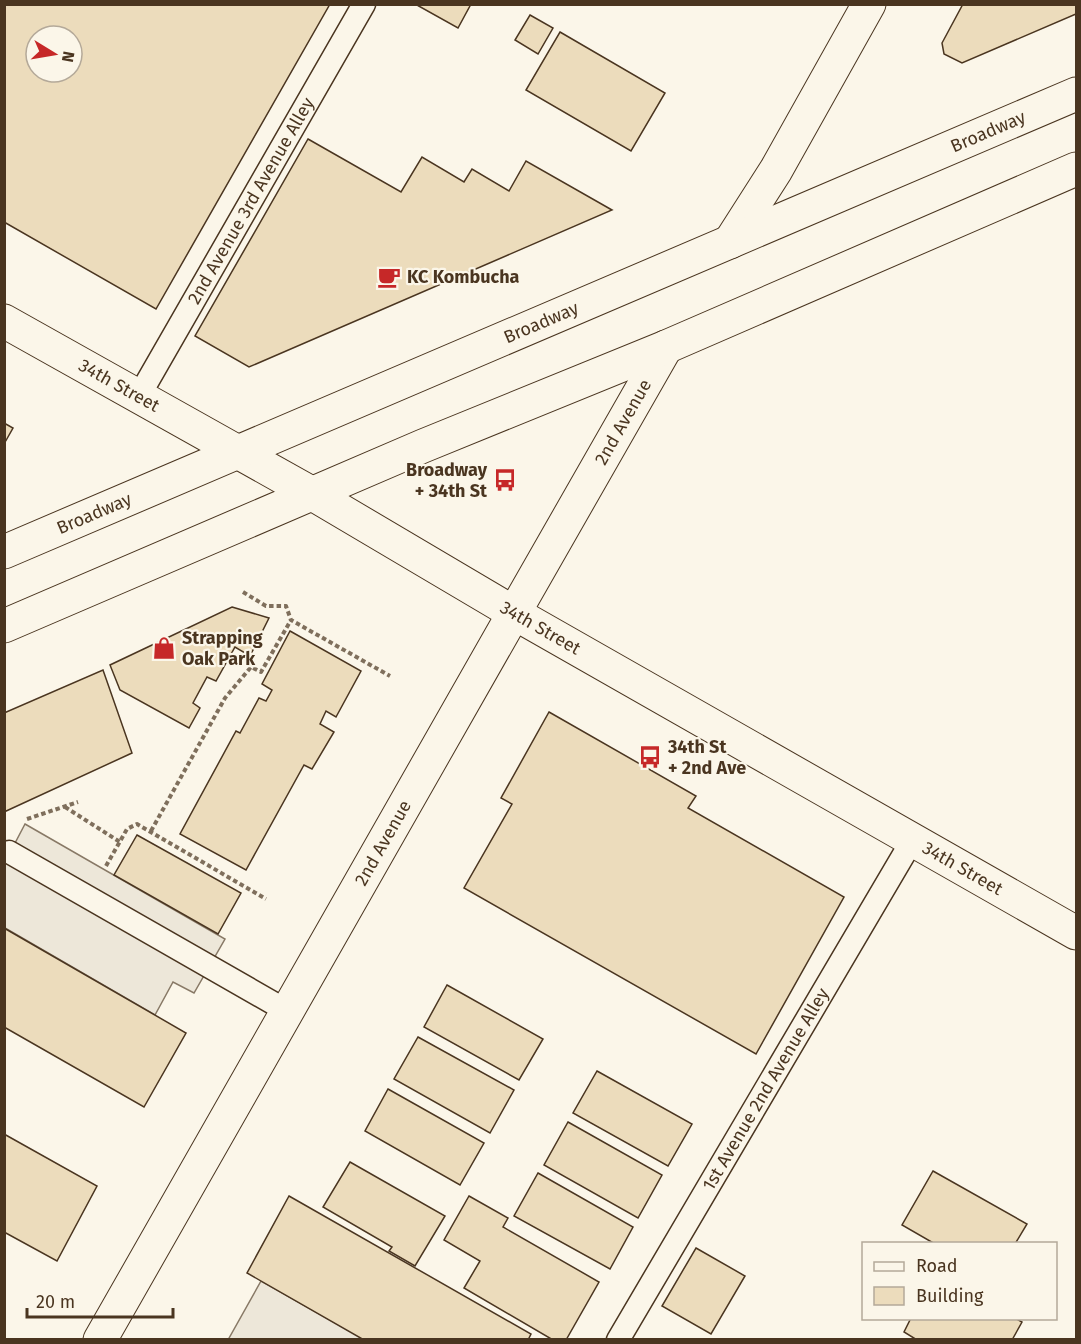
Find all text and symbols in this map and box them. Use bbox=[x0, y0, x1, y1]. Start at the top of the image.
north arrow bbox=[24, 24, 84, 84]
text: N bbox=[58, 50, 79, 64]
street label: 2nd Avenue 3rd Avenue Alley bbox=[183, 94, 319, 308]
street label: Broadway bbox=[947, 106, 1029, 157]
cafe icon: KC Kombucha bbox=[376, 264, 402, 290]
place label: KC Kombucha bbox=[407, 266, 520, 288]
street label: Broadway bbox=[500, 297, 582, 348]
street label: 34th Street bbox=[75, 354, 164, 417]
street label: 2nd Avenue bbox=[590, 375, 656, 469]
place label: Broadway + 34th St bbox=[406, 459, 488, 502]
bus stop icon: Broadway + 34th St bbox=[492, 467, 518, 493]
street label: Broadway bbox=[53, 488, 135, 539]
street label: 34th Street bbox=[496, 596, 585, 660]
place label: Strapping Oak Park bbox=[182, 627, 263, 670]
shop icon: Strapping Oak Park bbox=[151, 635, 177, 661]
place label: 34th St + 2nd Ave bbox=[667, 736, 746, 779]
bus stop icon: 34th St + 2nd Ave bbox=[637, 744, 663, 770]
street label: 2nd Avenue bbox=[350, 796, 416, 890]
street label: 34th Street bbox=[918, 837, 1007, 900]
street label: 1st Avenue 2nd Avenue Alley bbox=[698, 984, 834, 1194]
legend bbox=[862, 1242, 1057, 1320]
text: Road bbox=[916, 1255, 958, 1277]
scale bar bbox=[27, 1281, 172, 1319]
text: Building bbox=[916, 1285, 984, 1307]
text: 20 m bbox=[36, 1291, 75, 1313]

